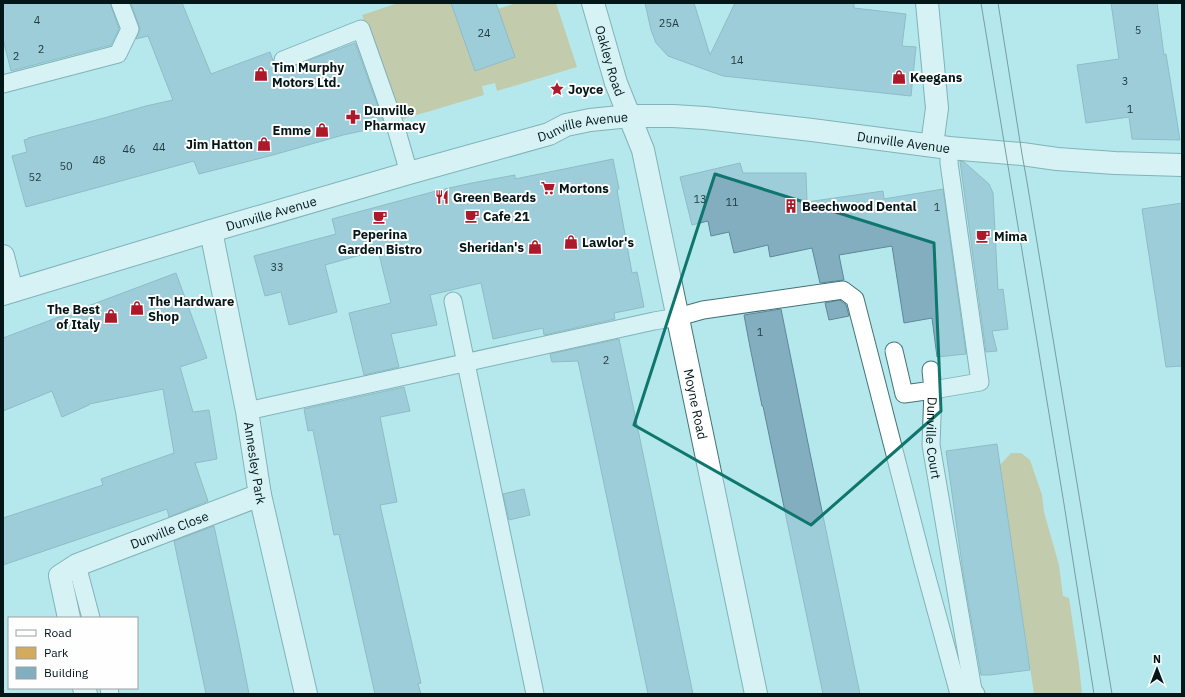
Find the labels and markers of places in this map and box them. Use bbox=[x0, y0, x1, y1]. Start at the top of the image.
place label: Tim Murphy Motors Ltd. bbox=[272, 59, 344, 91]
shop icon: Tim Murphy Motors Ltd. bbox=[253, 66, 269, 82]
shop icon: Keegans bbox=[891, 69, 907, 85]
place label: Keegans bbox=[910, 69, 963, 86]
place icon: Joyce bbox=[549, 81, 565, 97]
place label: Joyce bbox=[568, 81, 603, 98]
place label: Dunville Pharmacy bbox=[364, 102, 426, 134]
pharmacy icon: Dunville Pharmacy bbox=[345, 109, 361, 125]
place label: Emme bbox=[273, 122, 311, 139]
shop icon: Emme bbox=[314, 122, 330, 138]
place label: Jim Hatton bbox=[186, 136, 253, 153]
shop icon: Jim Hatton bbox=[256, 136, 272, 152]
supermarket icon: Mortons bbox=[540, 180, 556, 196]
place label: Mortons bbox=[559, 180, 609, 197]
restaurant icon: Green Beards bbox=[434, 189, 450, 205]
place label: Green Beards bbox=[453, 189, 536, 206]
building icon: Beechwood Dental bbox=[783, 198, 799, 214]
place label: Beechwood Dental bbox=[802, 198, 917, 215]
cafe icon: Cafe 21 bbox=[464, 208, 480, 224]
place label: Cafe 21 bbox=[483, 208, 530, 225]
cafe icon: Peperina Garden Bistro bbox=[372, 209, 388, 225]
place label: Peperina Garden Bistro bbox=[338, 226, 422, 258]
cafe icon: Mima bbox=[975, 228, 991, 244]
place label: Mima bbox=[994, 228, 1027, 245]
shop icon: Lawlor's bbox=[563, 234, 579, 250]
place label: Lawlor's bbox=[582, 234, 635, 251]
place label: Sheridan's bbox=[459, 239, 524, 256]
shop icon: Sheridan's bbox=[527, 239, 543, 255]
place label: The Hardware Shop bbox=[148, 293, 234, 325]
shop icon: The Hardware Shop bbox=[129, 300, 145, 316]
place label: The Best of Italy bbox=[47, 301, 100, 333]
shop icon: The Best of Italy bbox=[103, 308, 119, 324]

